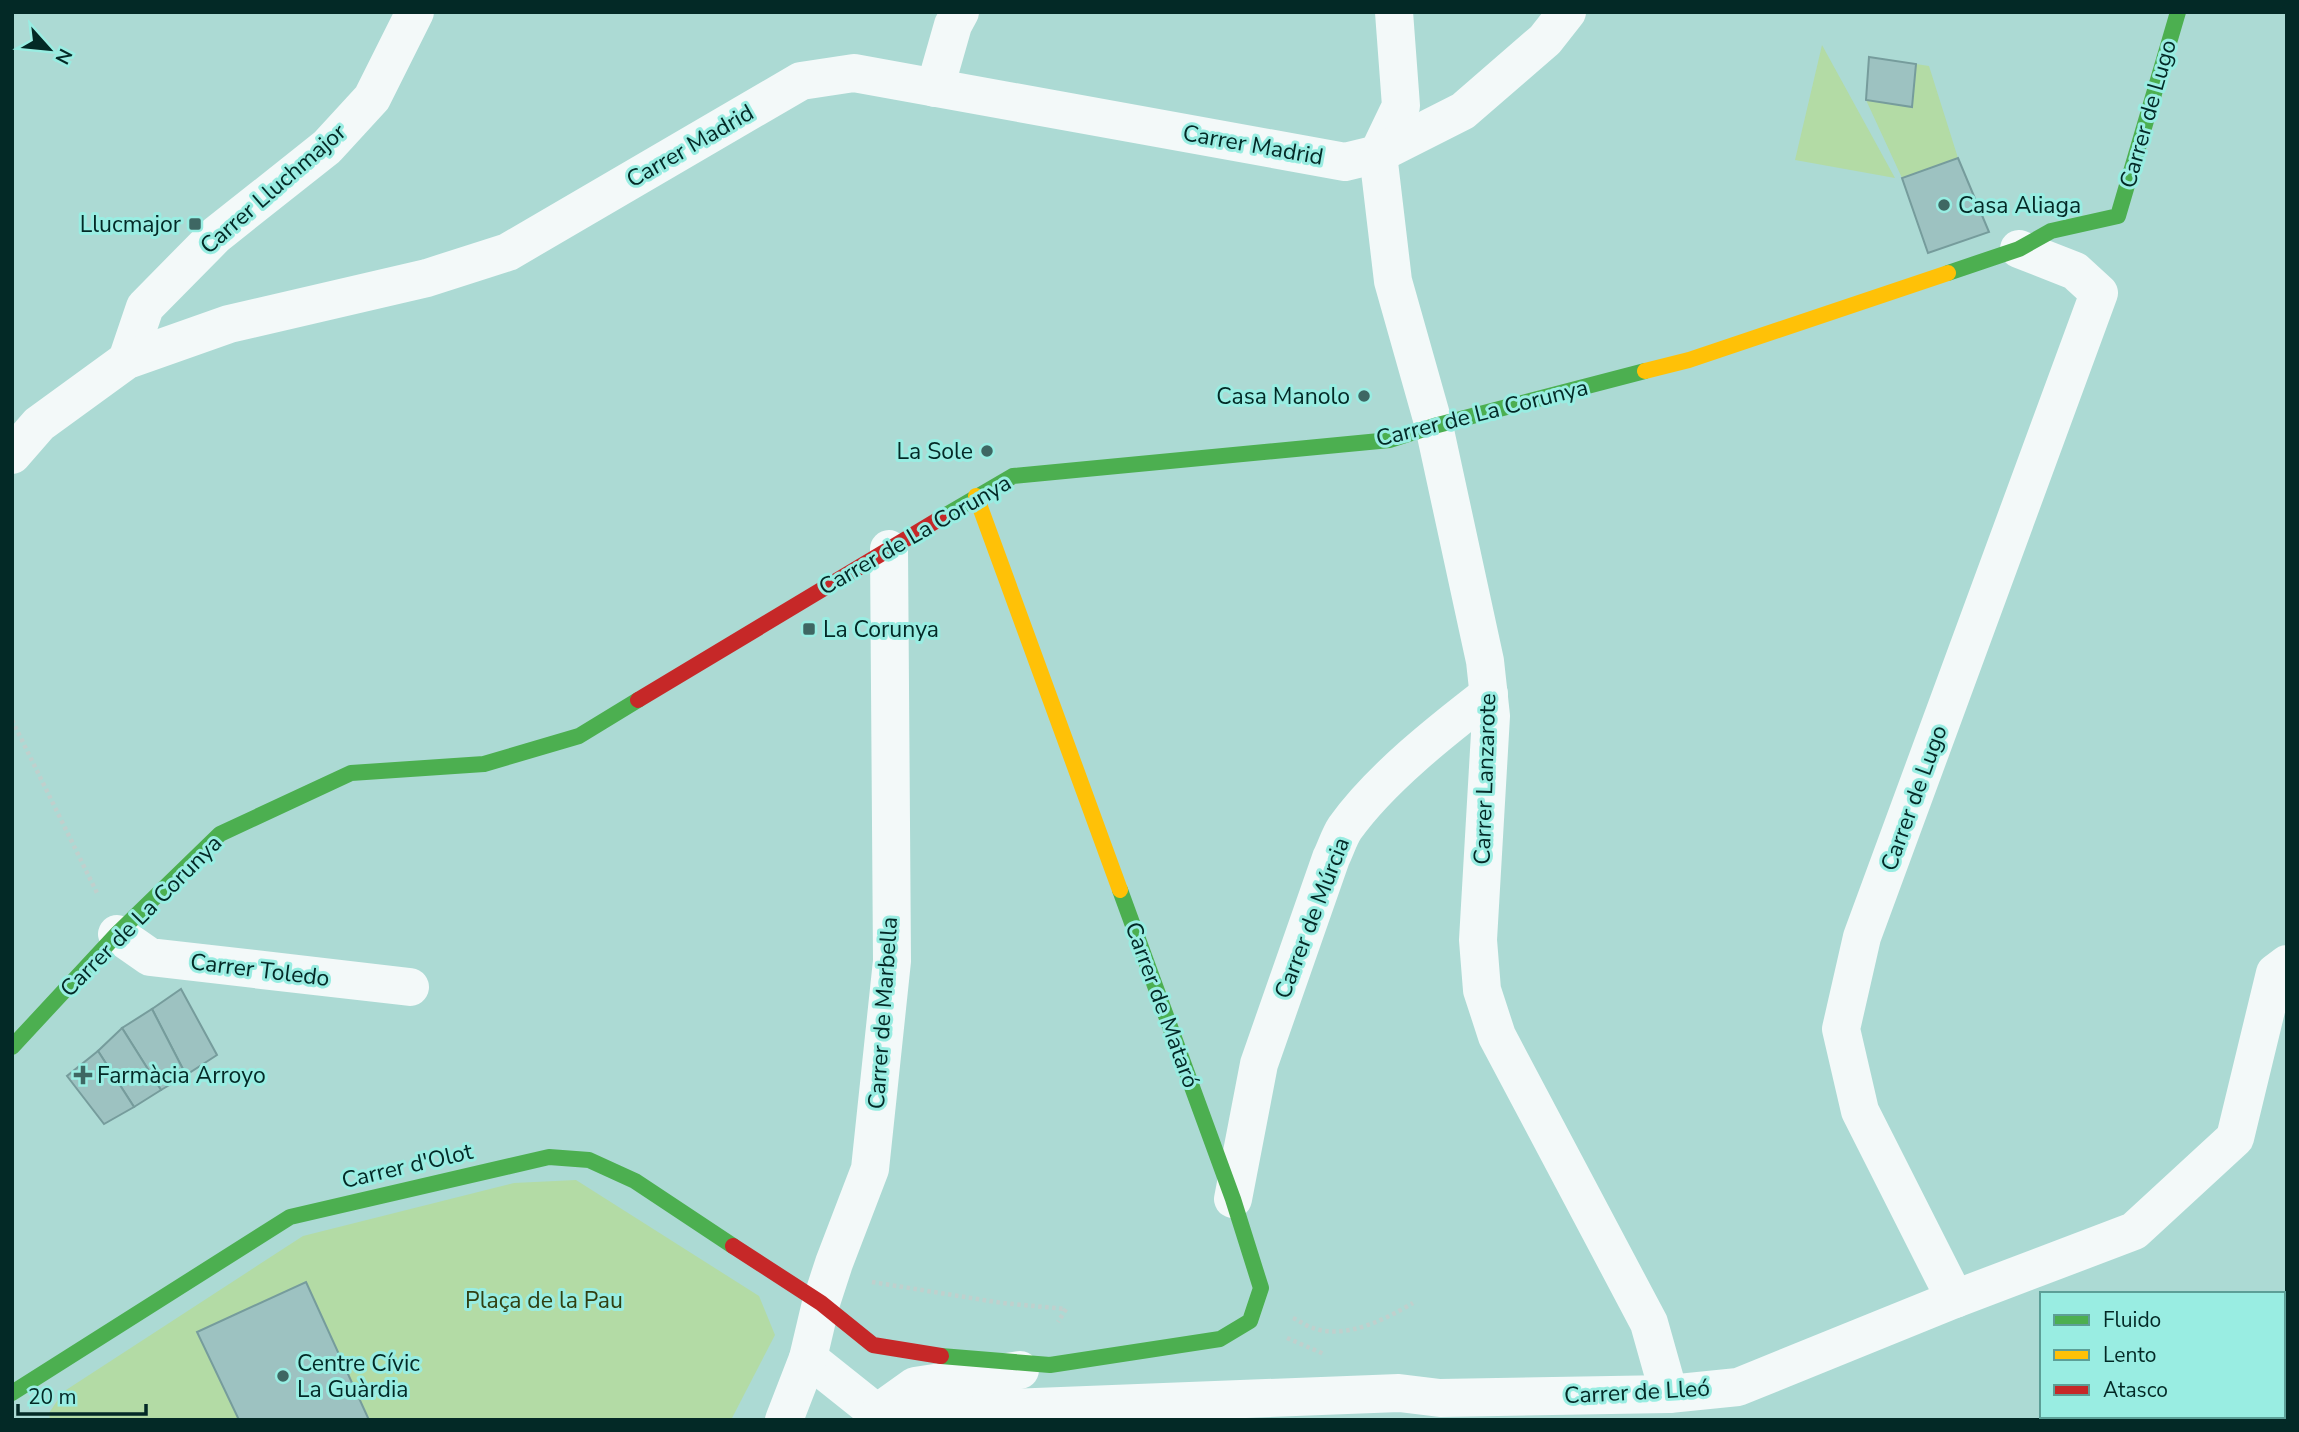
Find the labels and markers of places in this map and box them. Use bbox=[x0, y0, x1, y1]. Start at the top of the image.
place label: Casa Aliaga bbox=[1958, 190, 2081, 221]
marker: Casa Aliaga bbox=[1936, 197, 1952, 213]
place label: Llucmajor bbox=[80, 209, 182, 240]
marker: Llucmajor bbox=[187, 216, 203, 232]
place label: Casa Manolo bbox=[1216, 381, 1350, 412]
marker: Casa Manolo bbox=[1356, 388, 1372, 404]
place label: La Sole bbox=[897, 436, 973, 467]
marker: La Sole bbox=[979, 443, 995, 459]
place label: La Corunya bbox=[823, 614, 939, 645]
marker: La Corunya bbox=[801, 621, 817, 637]
place label: Farmàcia Arroyo bbox=[97, 1060, 266, 1091]
marker: Farmàcia Arroyo bbox=[75, 1067, 91, 1083]
place label: Centre Cívic La Guàrdia bbox=[297, 1348, 420, 1405]
marker: Centre Cívic La Guàrdia bbox=[275, 1368, 291, 1384]

